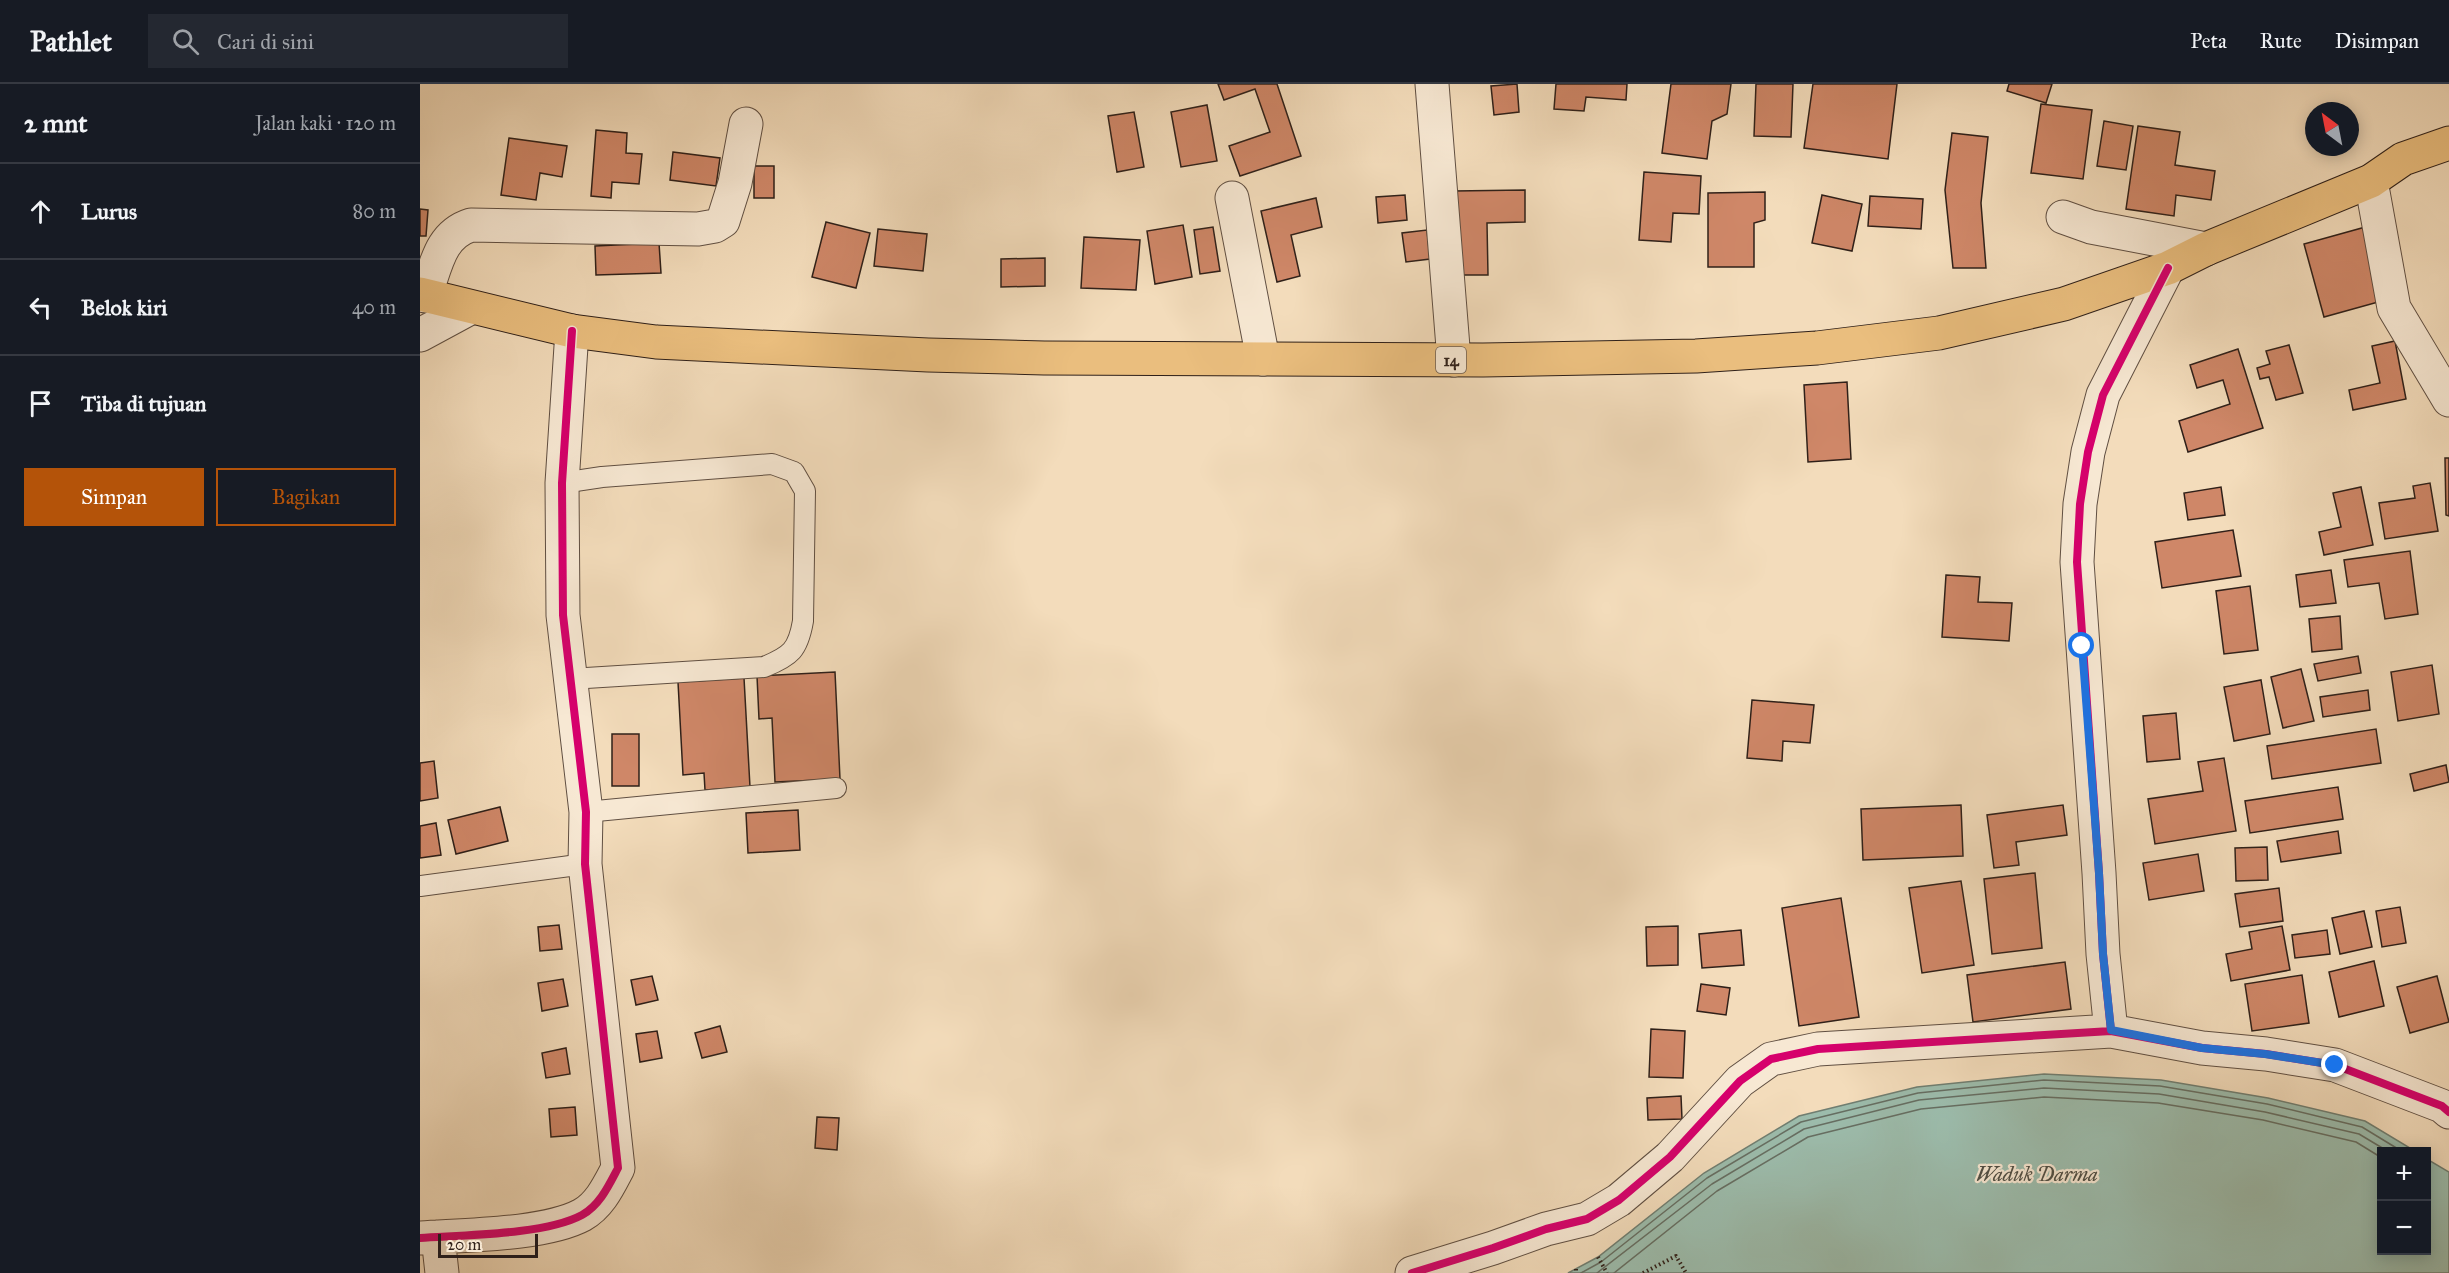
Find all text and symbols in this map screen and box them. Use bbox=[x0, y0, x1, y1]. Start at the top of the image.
search box bbox=[148, 14, 568, 68]
text: Pathlet bbox=[30, 24, 112, 59]
icon: search bbox=[169, 25, 202, 58]
text: Cari di sini bbox=[217, 28, 314, 55]
text: Peta bbox=[2190, 28, 2227, 54]
text: Rute bbox=[2260, 28, 2302, 54]
text: Disimpan bbox=[2335, 28, 2419, 54]
north arrow bbox=[2305, 102, 2359, 156]
text: 2 mnt bbox=[24, 107, 87, 139]
text: Jalan kaki · 120 m bbox=[255, 111, 396, 135]
icon: ahead bbox=[24, 195, 57, 228]
text: Lurus bbox=[81, 198, 137, 225]
text: 80 m bbox=[353, 199, 396, 223]
icon: left bbox=[24, 291, 57, 324]
text: Belok kiri bbox=[81, 294, 167, 321]
text: 40 m bbox=[352, 295, 396, 319]
road number: 14 bbox=[1436, 347, 1466, 373]
icon: arrive bbox=[24, 387, 57, 420]
text: Tiba di tujuan bbox=[81, 390, 206, 417]
button: Simpan bbox=[24, 468, 204, 526]
button: Bagikan bbox=[216, 468, 396, 526]
route start bbox=[2068, 632, 2094, 658]
route end bbox=[2321, 1051, 2347, 1077]
map controls bbox=[2377, 1147, 2431, 1255]
button: + bbox=[2377, 1147, 2431, 1201]
water label: Waduk Darma bbox=[1976, 1162, 2098, 1186]
button: − bbox=[2377, 1201, 2431, 1255]
scale bar bbox=[438, 1231, 538, 1258]
text: 20 m bbox=[447, 1235, 481, 1254]

